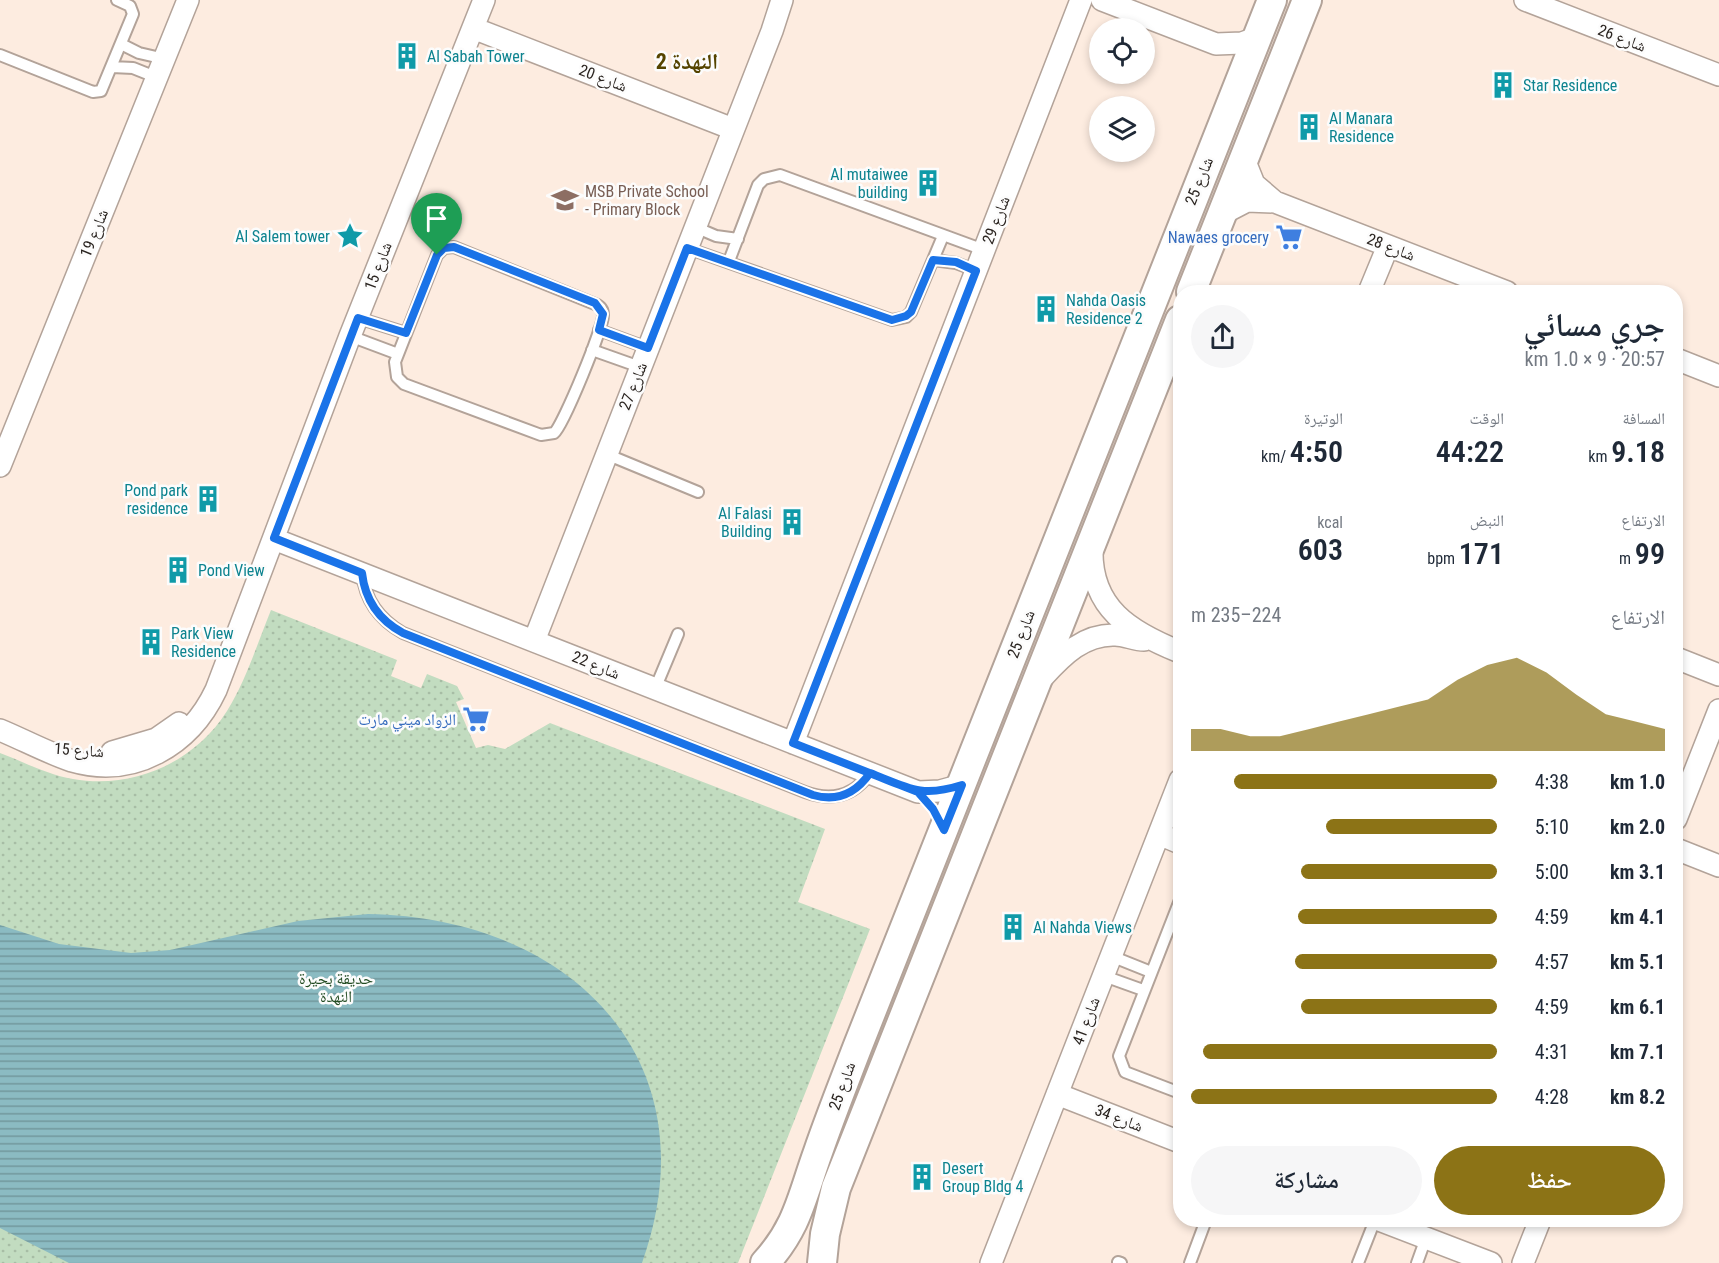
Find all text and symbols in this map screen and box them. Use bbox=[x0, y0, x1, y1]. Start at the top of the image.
map controls bbox=[1089, 18, 1155, 162]
button: locate bbox=[1089, 18, 1155, 84]
street label: شارع 26 bbox=[1595, 20, 1649, 57]
building icon: Al Sabah Tower bbox=[392, 41, 422, 71]
place label: Al Sabah Tower bbox=[427, 47, 525, 66]
district label: النهدة 2 bbox=[656, 49, 718, 74]
street label: شارع 20 bbox=[576, 60, 630, 97]
building icon: Star Residence bbox=[1488, 70, 1518, 100]
place label: Star Residence bbox=[1523, 76, 1617, 95]
button: layers bbox=[1089, 96, 1155, 162]
place label: Al Manara Residence bbox=[1329, 109, 1394, 146]
building icon: Al Manara Residence bbox=[1294, 112, 1324, 142]
street label: شارع 25 bbox=[1181, 154, 1218, 208]
place label: Al mutaiwee building bbox=[830, 165, 908, 202]
building icon: Al mutaiwee building bbox=[913, 168, 943, 198]
place label: MSB Private School - Primary Block bbox=[585, 182, 709, 219]
school or university icon: MSB Private School - Primary Block bbox=[550, 185, 580, 215]
pin bbox=[411, 193, 462, 255]
street label: شارع 29 bbox=[978, 193, 1015, 247]
icon: arrive bbox=[420, 202, 453, 235]
street label: شارع 19 bbox=[76, 206, 113, 260]
place icon: Al Salem tower bbox=[335, 221, 365, 251]
supermarket icon: Nawaes grocery bbox=[1274, 222, 1304, 252]
place label: Al Salem tower bbox=[235, 227, 330, 246]
place label: Nawaes grocery bbox=[1168, 228, 1269, 247]
street label: شارع 28 bbox=[1364, 229, 1418, 266]
street label: شارع 15 bbox=[360, 239, 397, 293]
place label: Nahda Oasis Residence 2 bbox=[1066, 291, 1146, 328]
building icon: Nahda Oasis Residence 2 bbox=[1031, 294, 1061, 324]
button: share bbox=[1191, 305, 1254, 368]
text: جري مسائي bbox=[1523, 305, 1665, 344]
text: 20:57 · 9 × 1.0 km bbox=[1525, 347, 1665, 371]
street label: شارع 27 bbox=[615, 359, 652, 413]
text: الوتيرة bbox=[1304, 409, 1343, 428]
text: الوقت bbox=[1470, 409, 1504, 428]
text: المسافة bbox=[1623, 409, 1665, 428]
text: 4:50 bbox=[1290, 434, 1343, 469]
text: 44:22 bbox=[1436, 434, 1504, 469]
text: 9.18 bbox=[1611, 434, 1665, 469]
text: /km bbox=[1261, 447, 1290, 466]
text: km bbox=[1588, 447, 1611, 466]
place label: Pond park residence bbox=[124, 481, 189, 518]
building icon: Pond park residence bbox=[193, 484, 223, 514]
place label: Al Falasi Building bbox=[718, 504, 772, 541]
building icon: Al Falasi Building bbox=[777, 507, 807, 537]
text: النبض bbox=[1470, 511, 1504, 530]
text: الارتفاع bbox=[1621, 511, 1665, 530]
text: kcal bbox=[1317, 513, 1343, 532]
text: 603 bbox=[1298, 532, 1343, 567]
text: 171 bbox=[1459, 536, 1504, 571]
text: 99 bbox=[1635, 536, 1665, 571]
text: bpm bbox=[1427, 549, 1459, 568]
text: m bbox=[1619, 549, 1635, 568]
building icon: Pond View bbox=[163, 555, 193, 585]
place label: Pond View bbox=[198, 561, 265, 580]
text: 224–235 m bbox=[1191, 603, 1281, 627]
text: الارتفاع bbox=[1610, 605, 1665, 629]
street label: شارع 25 bbox=[1003, 607, 1040, 661]
place label: Park View Residence bbox=[171, 624, 236, 661]
building icon: Park View Residence bbox=[136, 627, 166, 657]
street label: شارع 22 bbox=[569, 647, 623, 684]
supermarket icon: الزواد ميني مارت bbox=[461, 704, 491, 734]
place label: الزواد ميني مارت bbox=[358, 710, 456, 732]
street label: شارع 15 bbox=[53, 739, 105, 762]
text: 4:38 bbox=[1535, 770, 1569, 794]
text: 1.0 km bbox=[1610, 770, 1665, 794]
text: 5:10 bbox=[1535, 815, 1569, 839]
text: 2.0 km bbox=[1610, 815, 1665, 839]
text: 5:00 bbox=[1535, 860, 1569, 884]
text: 3.1 km bbox=[1610, 860, 1665, 884]
text: 4:59 bbox=[1535, 905, 1569, 929]
text: 4.1 km bbox=[1610, 905, 1665, 929]
building icon: Al Nahda Views bbox=[998, 912, 1028, 942]
place label: Al Nahda Views bbox=[1033, 918, 1132, 937]
text: 4:57 bbox=[1535, 950, 1569, 974]
text: 5.1 km bbox=[1610, 950, 1665, 974]
park label: حديقة بحيرة النهدة bbox=[299, 969, 373, 1006]
street label: شارع 41 bbox=[1068, 994, 1105, 1048]
text: 4:59 bbox=[1535, 995, 1569, 1019]
text: 6.1 km bbox=[1610, 995, 1665, 1019]
text: 4:31 bbox=[1535, 1040, 1569, 1064]
text: 7.1 km bbox=[1610, 1040, 1665, 1064]
street label: شارع 25 bbox=[825, 1059, 860, 1113]
text: 4:28 bbox=[1535, 1085, 1569, 1109]
text: 8.2 km bbox=[1610, 1085, 1665, 1109]
street label: شارع 34 bbox=[1092, 1100, 1146, 1137]
button: مشاركة bbox=[1191, 1146, 1422, 1215]
button: حفظ bbox=[1434, 1146, 1665, 1215]
place label: Desert Group Bldg 4 bbox=[942, 1159, 1023, 1196]
building icon: Desert Group Bldg 4 bbox=[907, 1162, 937, 1192]

